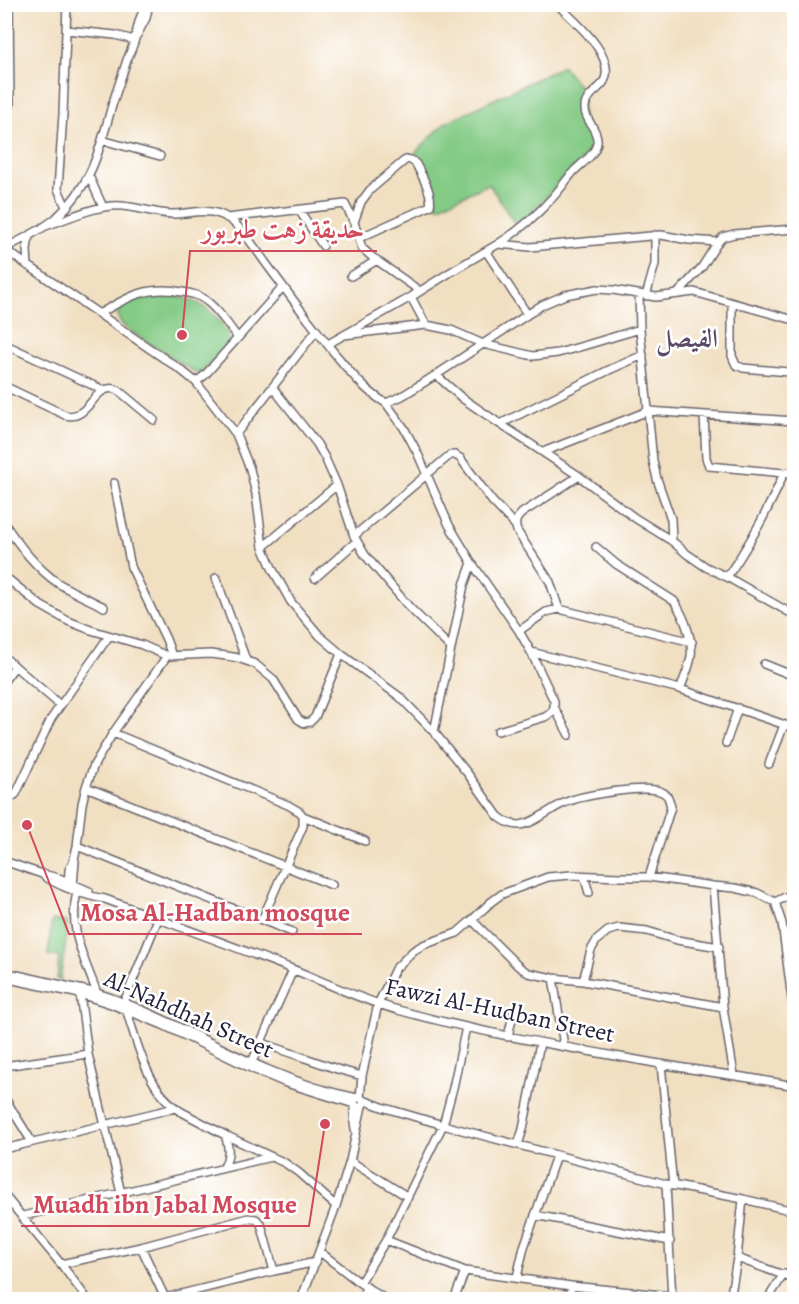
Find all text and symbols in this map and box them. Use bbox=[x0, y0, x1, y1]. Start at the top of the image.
callout: حديقة زهت طبربور bbox=[190, 207, 377, 251]
text: حديقة زهت طبربور bbox=[199, 212, 364, 247]
district label: الفيصل bbox=[656, 321, 718, 357]
callout: Mosa Al-Hadban mosque bbox=[69, 890, 362, 934]
text: Mosa Al-Hadban mosque bbox=[80, 895, 350, 930]
street label: Al-Nahdhah Street bbox=[98, 962, 279, 1066]
street label: Fawzi Al-Hudban Street bbox=[382, 970, 618, 1050]
callout: Muadh ibn Jabal Mosque bbox=[21, 1182, 309, 1226]
text: Muadh ibn Jabal Mosque bbox=[33, 1187, 297, 1222]

